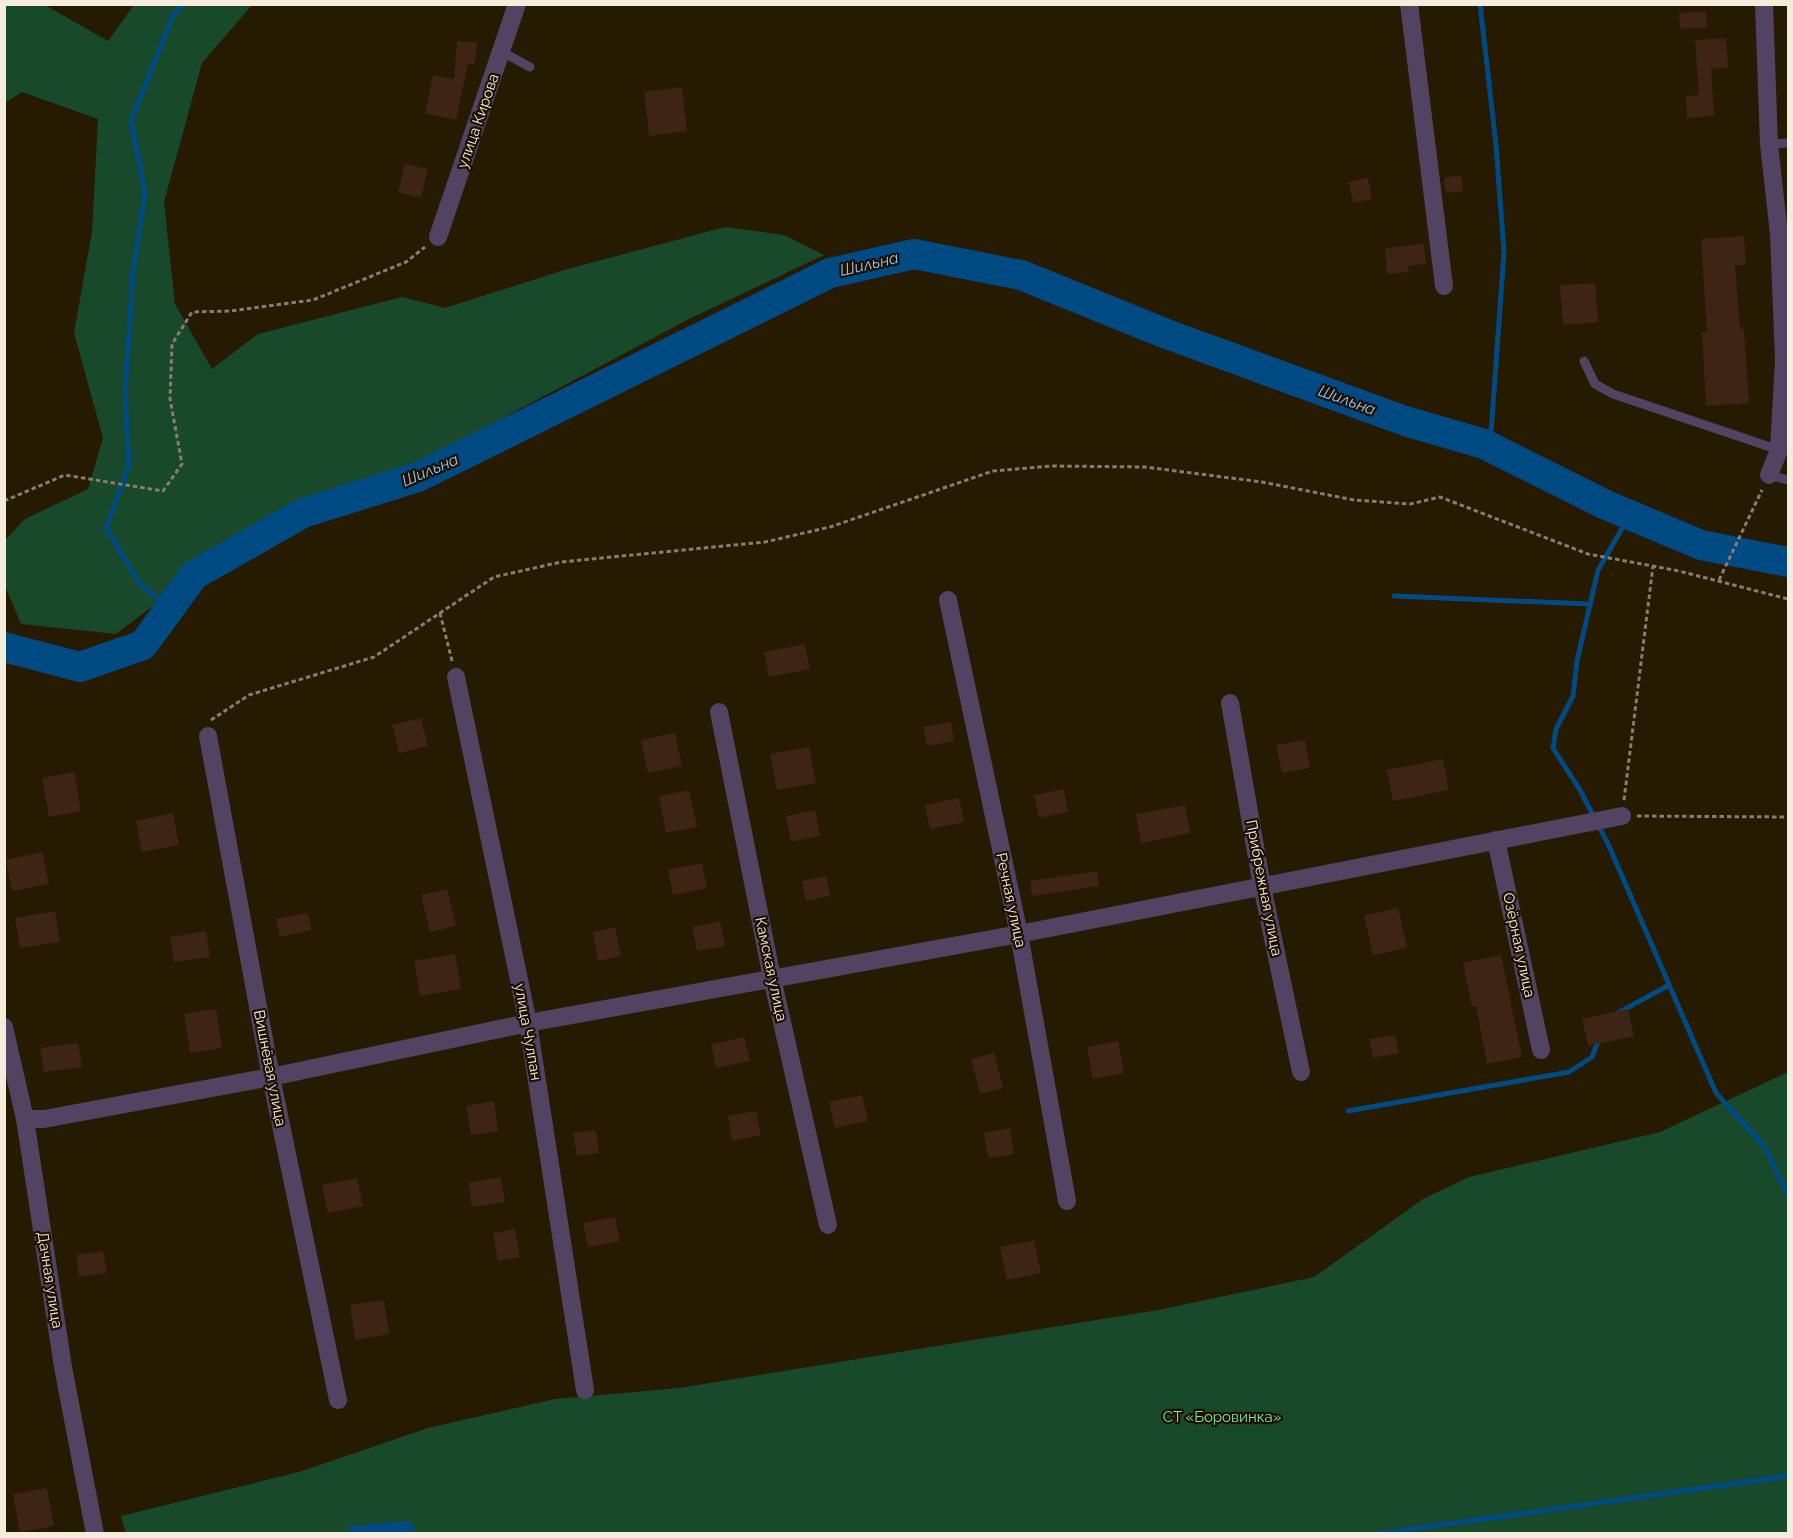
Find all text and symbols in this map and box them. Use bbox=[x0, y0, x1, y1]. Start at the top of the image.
street label: улица Кирова bbox=[453, 71, 503, 171]
water label: Шильна bbox=[838, 248, 901, 280]
water label: Шильна bbox=[1316, 381, 1379, 419]
water label: Шильна bbox=[399, 449, 461, 490]
street label: Прибрежная улица bbox=[1242, 818, 1286, 958]
street label: Речная улица bbox=[992, 851, 1030, 949]
street label: Озёрная улица bbox=[1499, 891, 1539, 999]
street label: Камская улица bbox=[751, 915, 791, 1023]
street label: улица Чулпан bbox=[511, 982, 545, 1082]
street label: Вишнёвая улица bbox=[250, 1008, 290, 1128]
street label: Дачная улица bbox=[33, 1230, 67, 1330]
park label: СТ «Боровинка» bbox=[1163, 1408, 1281, 1426]

